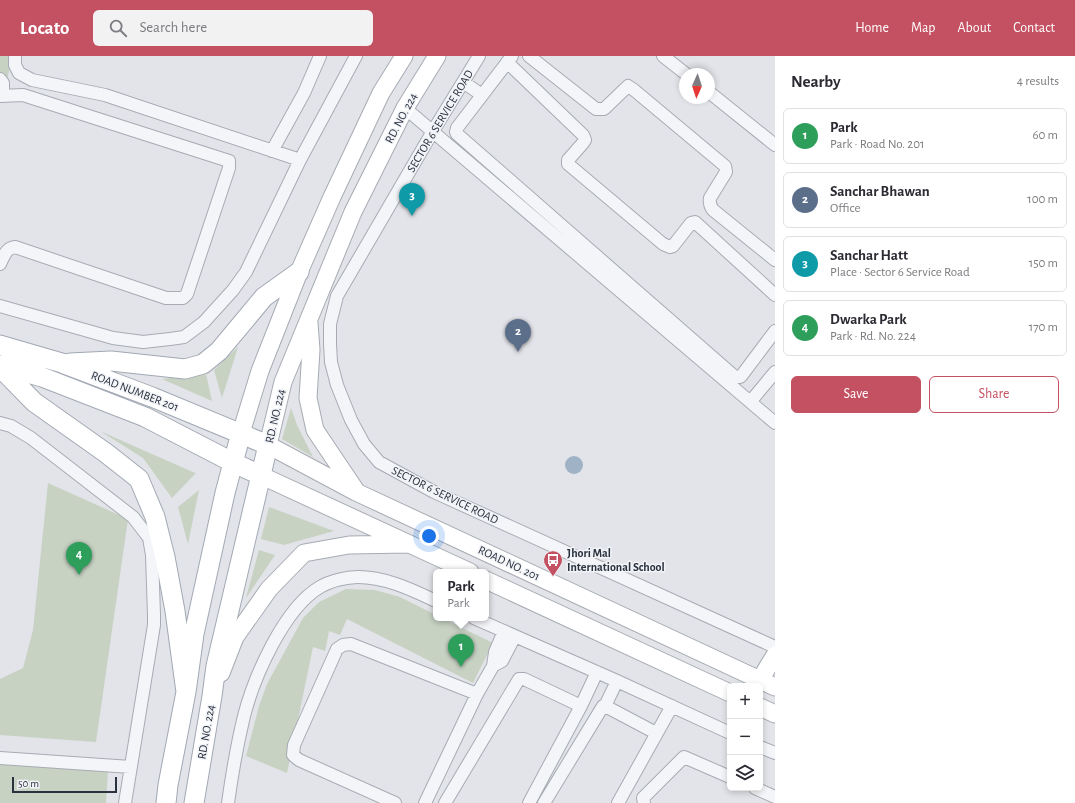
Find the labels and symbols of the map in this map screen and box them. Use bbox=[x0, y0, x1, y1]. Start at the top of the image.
street label: SECTOR 6 SERVICE ROAD bbox=[405, 68, 475, 174]
north arrow bbox=[679, 68, 715, 104]
street label: RD. NO. 224 bbox=[383, 91, 419, 145]
pin: 3 bbox=[399, 183, 425, 216]
pin: 2 bbox=[505, 319, 531, 352]
street label: ROAD NUMBER 201 bbox=[90, 369, 180, 413]
street label: RD. NO. 224 bbox=[263, 388, 287, 444]
street label: SECTOR 6 SERVICE ROAD bbox=[390, 464, 500, 526]
your location bbox=[419, 526, 439, 546]
pin: 4 bbox=[66, 542, 92, 575]
street label: ROAD NO. 201 bbox=[476, 544, 542, 582]
place label: Jhori Mal International School bbox=[567, 547, 665, 573]
bus stop icon: Jhori Mal International School bbox=[542, 549, 564, 577]
pin: 1 bbox=[448, 634, 474, 667]
street label: RD. NO. 224 bbox=[195, 704, 217, 760]
scale bar bbox=[12, 775, 117, 794]

